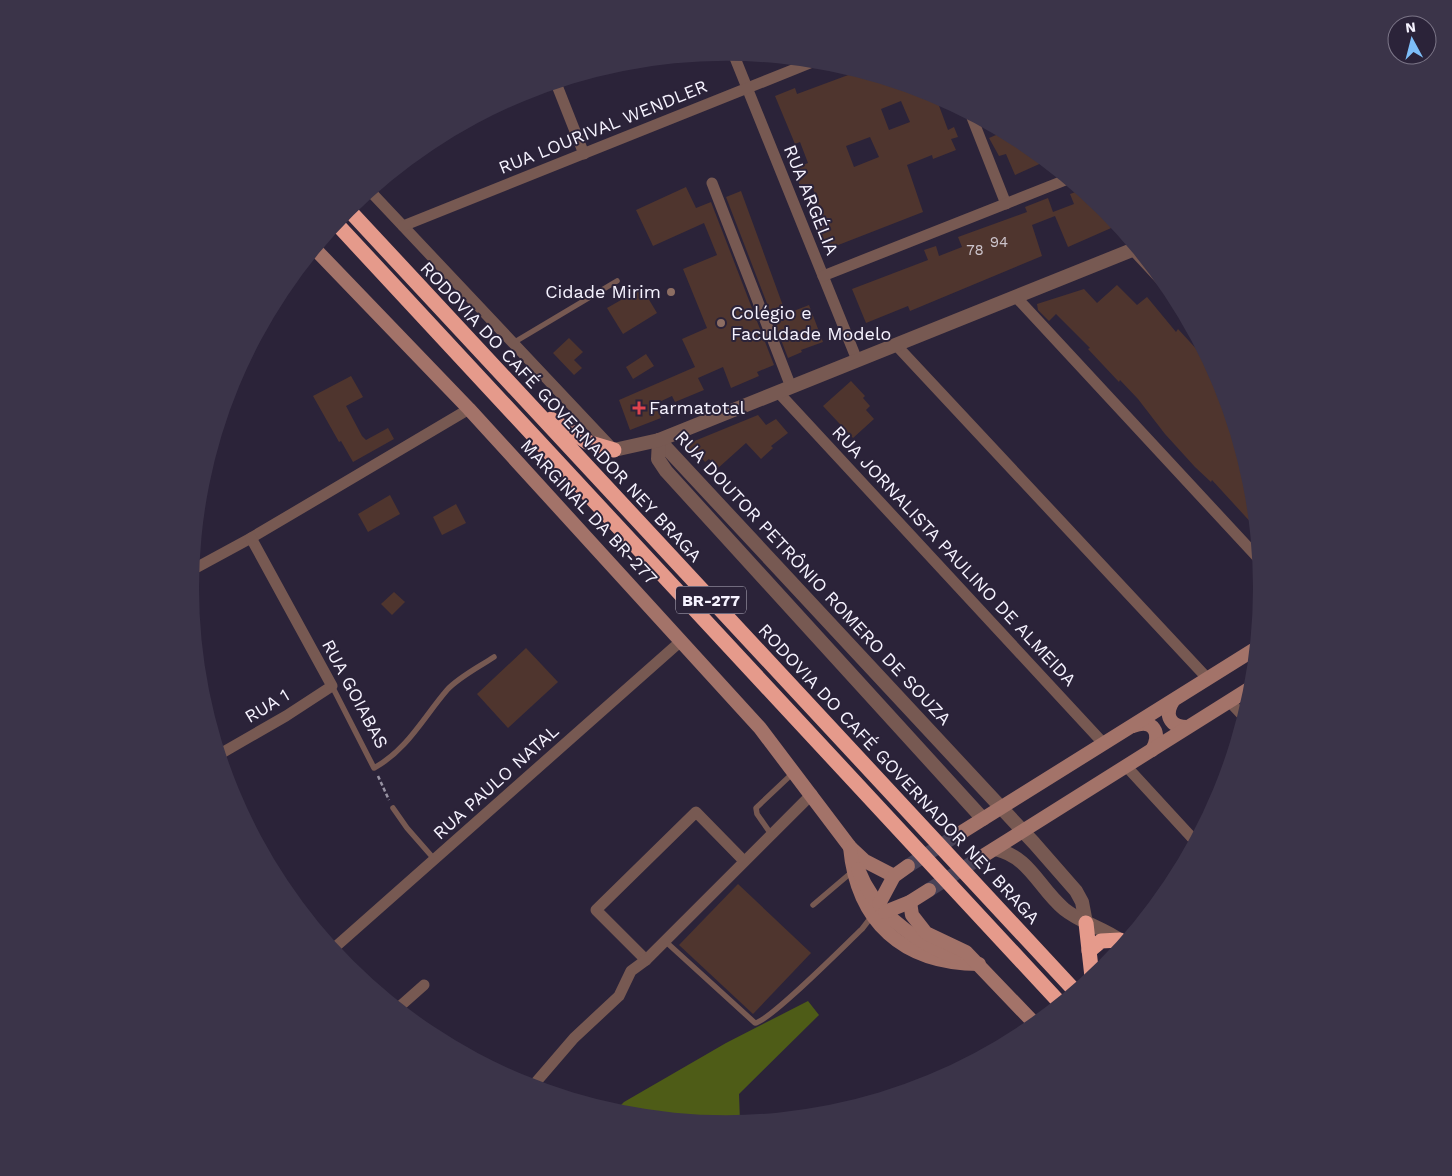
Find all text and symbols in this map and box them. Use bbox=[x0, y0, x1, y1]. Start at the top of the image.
north arrow bbox=[1387, 15, 1437, 65]
text: N bbox=[1404, 19, 1417, 36]
street label: RUA LOURIVAL WENDLER bbox=[495, 75, 710, 178]
street label: RUA ARGÉLIA bbox=[780, 142, 843, 258]
house number: 94 bbox=[990, 233, 1008, 251]
house number: 78 bbox=[966, 241, 984, 259]
street label: RODOVIA DO CAFÉ GOVERNADOR NEY BRAGA bbox=[416, 257, 706, 566]
place label: Cidade Mirim bbox=[545, 281, 661, 302]
marker: Cidade Mirim bbox=[665, 286, 677, 298]
place label: Colégio e Faculdade Modelo bbox=[731, 302, 891, 344]
marker: Colégio e Faculdade Modelo bbox=[715, 317, 727, 329]
place label: Farmatotal bbox=[649, 397, 745, 418]
marker: Farmatotal bbox=[633, 402, 645, 414]
street label: RUA JORNALISTA PAULINO DE ALMEIDA bbox=[828, 421, 1081, 690]
street label: RUA DOUTOR PETRÔNIO ROMERO DE SOUZA bbox=[671, 426, 956, 729]
street label: MARGINAL DA BR-277 bbox=[517, 435, 662, 589]
road number: BR-277 bbox=[676, 586, 746, 614]
street label: RODOVIA DO CAFÉ GOVERNADOR NEY BRAGA bbox=[754, 619, 1044, 928]
street label: RUA GOIABAS bbox=[318, 636, 393, 752]
street label: RUA 1 bbox=[241, 684, 293, 727]
street label: RUA PAULO NATAL bbox=[429, 720, 563, 843]

